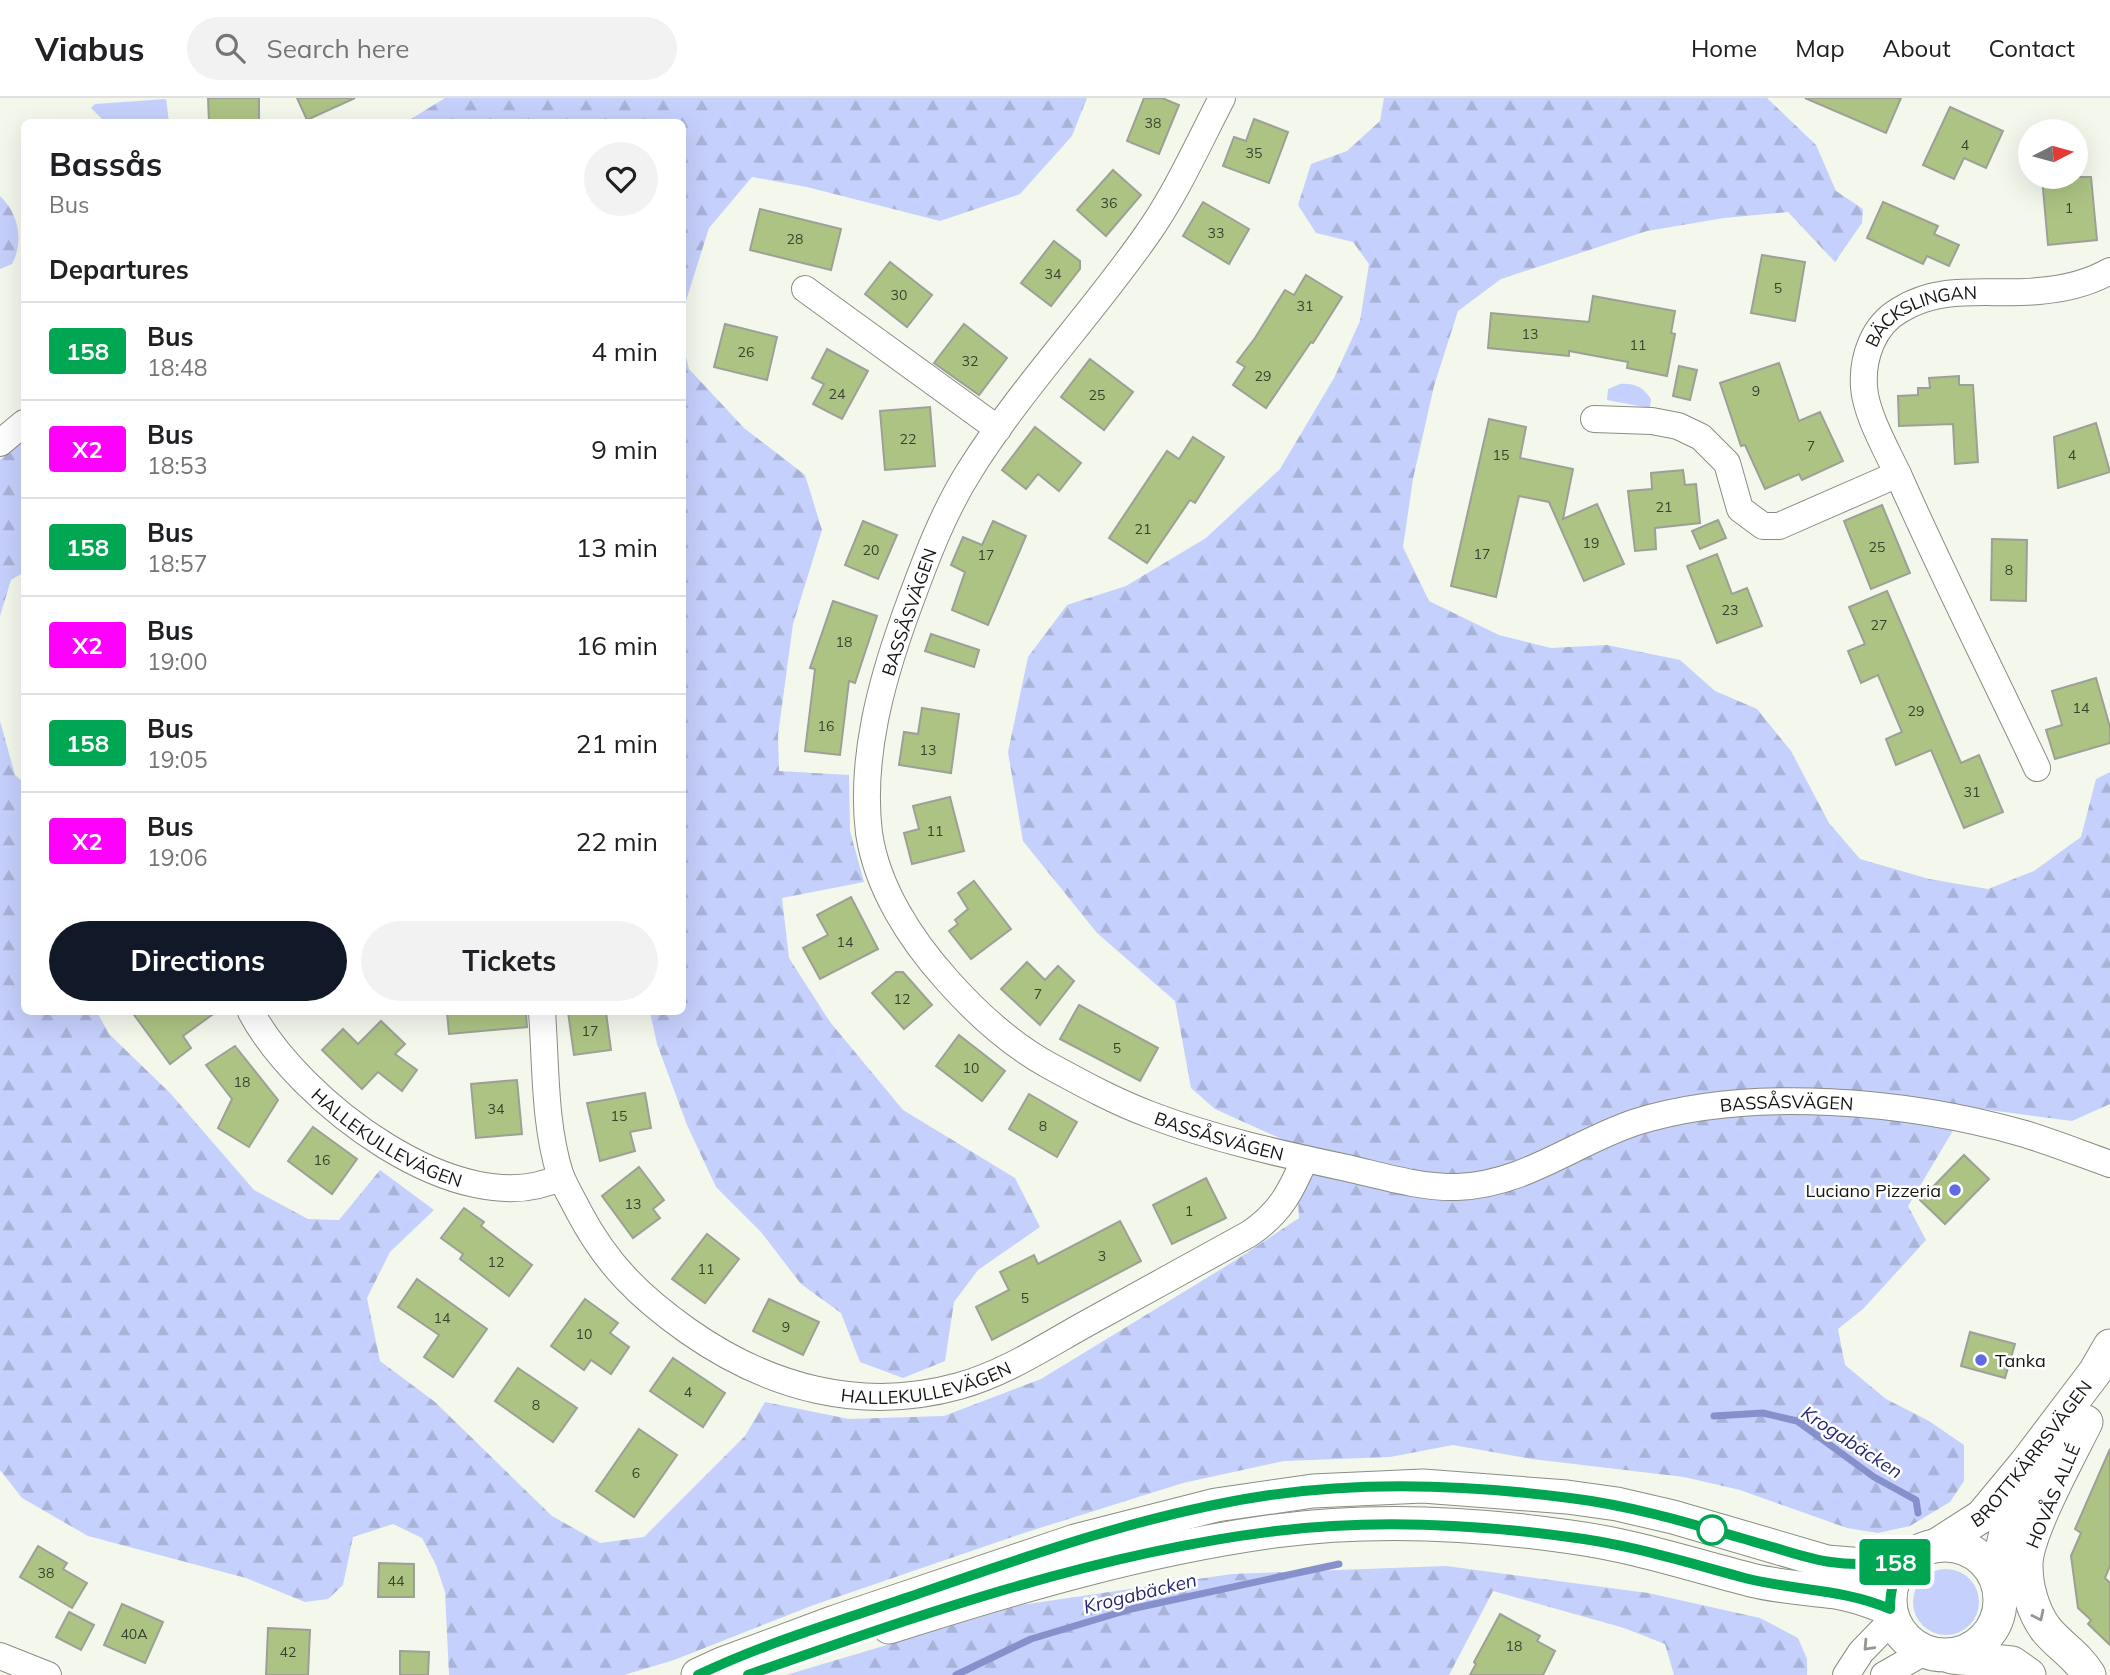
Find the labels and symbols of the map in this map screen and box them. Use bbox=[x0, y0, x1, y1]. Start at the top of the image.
house number: 38 bbox=[1145, 114, 1161, 132]
north arrow bbox=[2018, 119, 2088, 189]
house number: 4 bbox=[1961, 136, 1970, 154]
house number: 35 bbox=[1246, 144, 1262, 162]
house number: 36 bbox=[1101, 194, 1117, 212]
house number: 1 bbox=[2065, 199, 2073, 217]
house number: 33 bbox=[1208, 224, 1224, 242]
house number: 28 bbox=[787, 230, 803, 248]
house number: 34 bbox=[1045, 265, 1062, 283]
house number: 5 bbox=[1774, 279, 1782, 297]
street label: BÄCKSLINGAN bbox=[1860, 281, 1977, 350]
house number: 30 bbox=[891, 286, 907, 304]
house number: 31 bbox=[1297, 297, 1313, 315]
house number: 13 bbox=[1522, 325, 1538, 343]
house number: 11 bbox=[1630, 336, 1646, 354]
house number: 26 bbox=[738, 343, 754, 361]
house number: 32 bbox=[962, 352, 978, 370]
house number: 29 bbox=[1255, 367, 1271, 385]
house number: 9 bbox=[1752, 382, 1760, 400]
house number: 24 bbox=[829, 385, 846, 403]
house number: 25 bbox=[1089, 386, 1105, 404]
house number: 22 bbox=[900, 430, 916, 448]
house number: 7 bbox=[1807, 437, 1815, 455]
house number: 15 bbox=[1493, 446, 1509, 464]
house number: 4 bbox=[2068, 446, 2077, 464]
house number: 21 bbox=[1656, 498, 1672, 516]
house number: 21 bbox=[1135, 520, 1151, 538]
house number: 19 bbox=[1583, 534, 1599, 552]
house number: 25 bbox=[1869, 538, 1885, 556]
house number: 20 bbox=[863, 541, 879, 559]
street label: BASSÅSVÄGEN bbox=[876, 545, 942, 679]
house number: 17 bbox=[1474, 545, 1490, 563]
house number: 17 bbox=[978, 546, 994, 564]
house number: 8 bbox=[2005, 561, 2013, 579]
house number: 23 bbox=[1722, 601, 1738, 619]
house number: 27 bbox=[1871, 616, 1887, 634]
house number: 18 bbox=[836, 633, 852, 651]
house number: 14 bbox=[2073, 699, 2090, 717]
house number: 29 bbox=[1908, 702, 1924, 720]
house number: 16 bbox=[818, 717, 834, 735]
house number: 13 bbox=[920, 741, 936, 759]
house number: 31 bbox=[1964, 783, 1980, 801]
house number: 11 bbox=[927, 822, 943, 840]
house number: 14 bbox=[837, 933, 854, 951]
house number: 7 bbox=[1034, 985, 1042, 1003]
house number: 12 bbox=[894, 990, 910, 1008]
house number: 17 bbox=[582, 1022, 598, 1040]
house number: 5 bbox=[1113, 1039, 1121, 1057]
house number: 10 bbox=[963, 1059, 979, 1077]
house number: 18 bbox=[234, 1073, 250, 1091]
street label: HALLEKULLEVÄGEN bbox=[307, 1083, 465, 1192]
street label: BASSÅSVÄGEN bbox=[1719, 1090, 1854, 1116]
house number: 34 bbox=[488, 1100, 505, 1118]
street label: BASSÅSVÄGEN bbox=[1151, 1106, 1286, 1165]
house number: 15 bbox=[611, 1107, 627, 1125]
house number: 8 bbox=[1039, 1117, 1047, 1135]
house number: 16 bbox=[314, 1151, 330, 1169]
place label: Luciano Pizzeria bbox=[1806, 1179, 1941, 1202]
marker: Luciano Pizzeria bbox=[1947, 1182, 1963, 1198]
house number: 13 bbox=[625, 1195, 641, 1213]
house number: 1 bbox=[1185, 1202, 1193, 1220]
house number: 3 bbox=[1098, 1247, 1106, 1265]
house number: 12 bbox=[488, 1253, 504, 1271]
house number: 11 bbox=[698, 1260, 714, 1278]
house number: 5 bbox=[1021, 1289, 1029, 1307]
house number: 14 bbox=[434, 1309, 451, 1327]
house number: 9 bbox=[782, 1318, 790, 1336]
house number: 10 bbox=[576, 1325, 592, 1343]
place label: Tanka bbox=[1995, 1349, 2046, 1372]
marker: Tanka bbox=[1973, 1352, 1989, 1368]
street label: HALLEKULLEVÄGEN bbox=[840, 1356, 1015, 1408]
street label: BROTTKÄRRSVÄGEN bbox=[1966, 1375, 2096, 1532]
house number: 4 bbox=[684, 1383, 693, 1401]
house number: 8 bbox=[532, 1396, 540, 1414]
water label: Krogabäcken bbox=[1797, 1400, 1907, 1484]
street label: HOVÅS ALLÉ bbox=[2021, 1440, 2085, 1552]
house number: 6 bbox=[632, 1464, 640, 1482]
unlabelled marker bbox=[1697, 1515, 1727, 1545]
line badge: 158 bbox=[1855, 1539, 1935, 1585]
house number: 38 bbox=[38, 1564, 54, 1582]
water label: Krogabäcken bbox=[1081, 1567, 1199, 1619]
house number: 44 bbox=[388, 1572, 405, 1590]
one-way arrow bbox=[2031, 1609, 2045, 1621]
house number: 40A bbox=[120, 1625, 148, 1643]
house number: 18 bbox=[1506, 1637, 1522, 1655]
one-way arrow bbox=[1864, 1638, 1876, 1651]
house number: 42 bbox=[280, 1643, 296, 1661]

